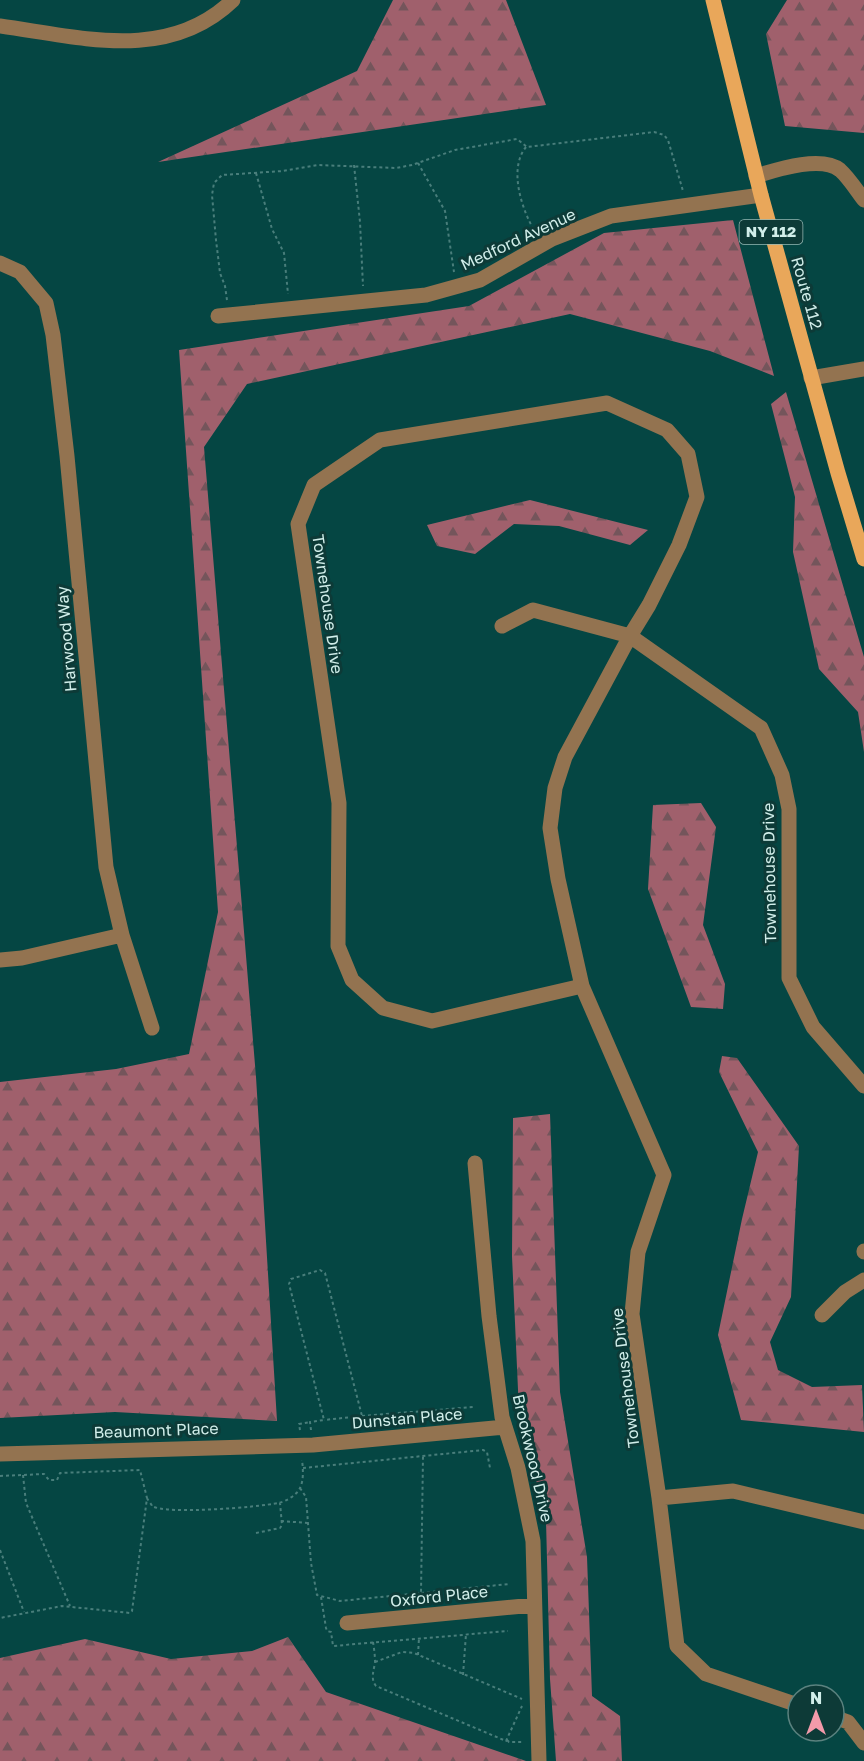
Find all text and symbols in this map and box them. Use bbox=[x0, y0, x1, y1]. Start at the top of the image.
street label: Medford Avenue bbox=[457, 204, 579, 274]
road number: NY 112 bbox=[740, 220, 802, 244]
street label: Route 112 bbox=[787, 254, 827, 332]
street label: Townehouse Drive bbox=[308, 533, 348, 675]
street label: Harwood Way bbox=[51, 585, 81, 693]
street label: Townehouse Drive bbox=[758, 803, 780, 943]
street label: Townehouse Drive bbox=[607, 1307, 643, 1449]
street label: Brookwood Drive bbox=[509, 1392, 557, 1524]
street label: Dunstan Place bbox=[351, 1403, 463, 1433]
street label: Beaumont Place bbox=[93, 1418, 219, 1442]
street label: Oxford Place bbox=[389, 1581, 489, 1611]
north arrow bbox=[786, 1683, 846, 1743]
text: N bbox=[810, 1688, 822, 1708]

